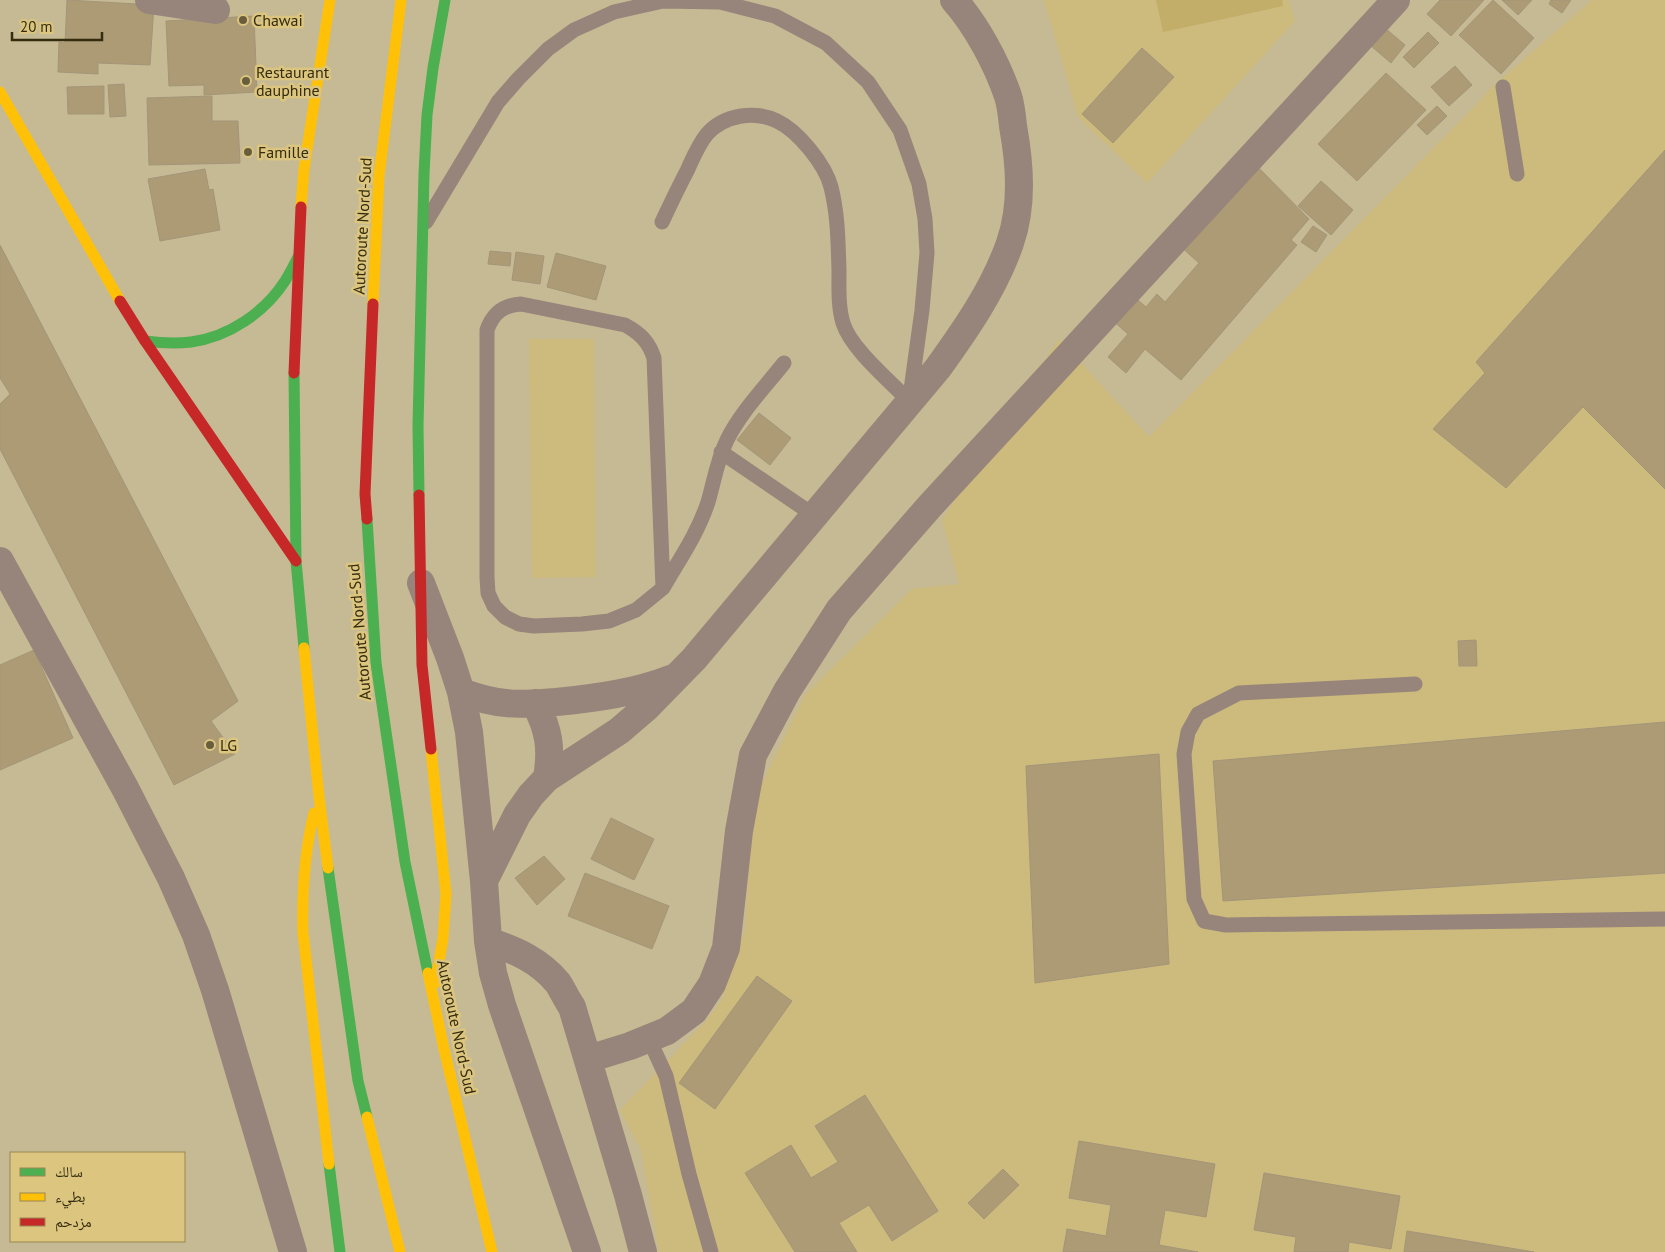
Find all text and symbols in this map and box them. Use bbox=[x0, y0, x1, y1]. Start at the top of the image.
scale bar bbox=[12, 10, 102, 42]
place label: Chawai bbox=[253, 10, 303, 30]
marker: Chawai bbox=[237, 14, 249, 26]
text: 20 m bbox=[20, 17, 53, 36]
place label: Restaurant dauphine bbox=[256, 62, 330, 100]
marker: Restaurant dauphine bbox=[240, 75, 252, 87]
place label: Famille bbox=[258, 142, 309, 162]
marker: Famille bbox=[242, 146, 254, 158]
street label: Autoroute Nord-Sud bbox=[348, 157, 376, 295]
street label: Autoroute Nord-Sud bbox=[343, 563, 375, 701]
place label: LG bbox=[220, 735, 237, 755]
marker: LG bbox=[204, 739, 216, 751]
street label: Autoroute Nord-Sud bbox=[433, 958, 481, 1096]
legend bbox=[10, 1152, 185, 1242]
text: سالك bbox=[55, 1162, 83, 1181]
text: بطيء bbox=[55, 1187, 85, 1209]
text: مزدحم bbox=[55, 1212, 92, 1232]

